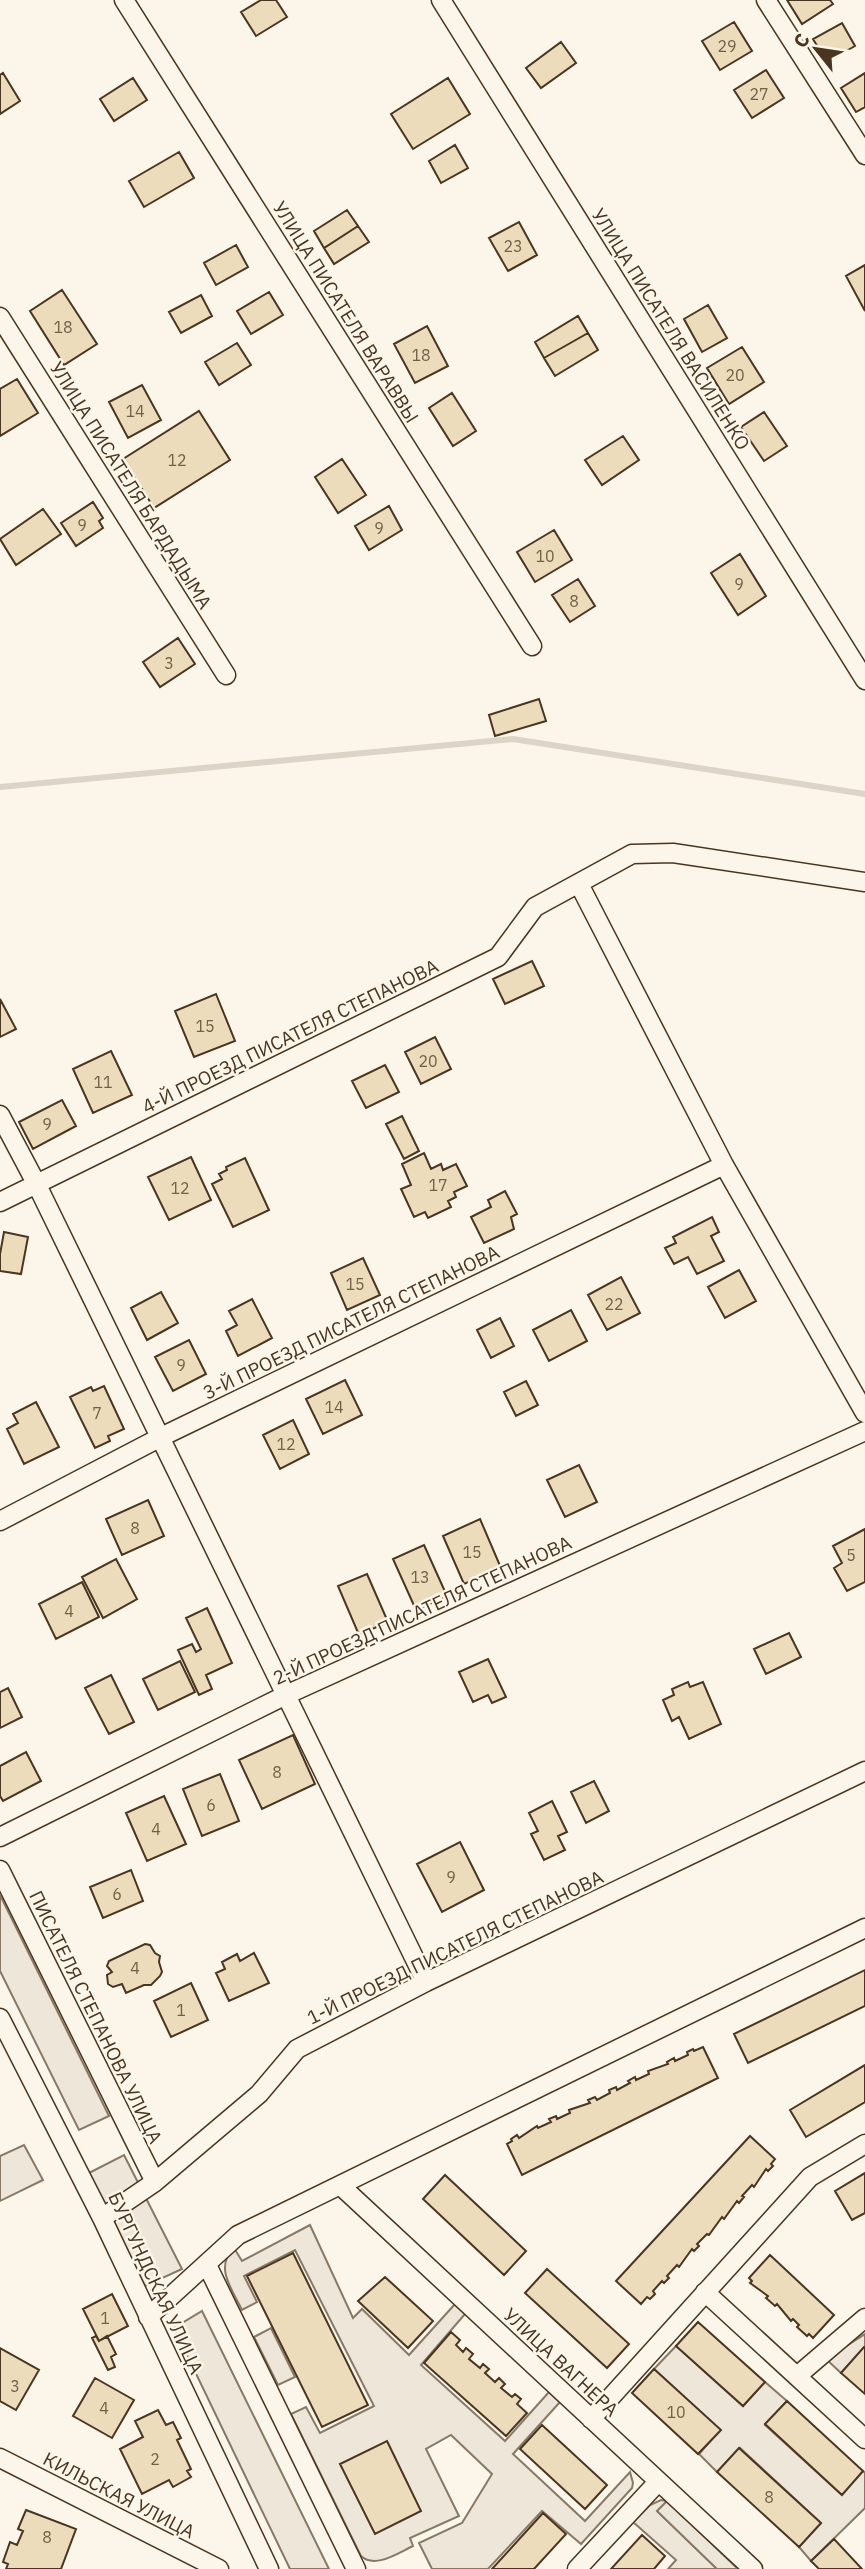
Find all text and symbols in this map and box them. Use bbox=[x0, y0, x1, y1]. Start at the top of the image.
north arrow bbox=[781, 14, 851, 84]
text: С bbox=[788, 29, 815, 52]
house number: 29 bbox=[717, 36, 737, 56]
house number: 27 bbox=[749, 84, 769, 104]
street label: УЛИЦА ПИСАТЕЛЯ ВАРАВВЫ bbox=[268, 197, 424, 427]
street label: УЛИЦА ПИСАТЕЛЯ ВАСИЛЕНКО bbox=[586, 204, 756, 454]
house number: 23 bbox=[503, 236, 523, 256]
house number: 18 bbox=[53, 317, 73, 337]
house number: 18 bbox=[411, 345, 431, 365]
street label: УЛИЦА ПИСАТЕЛЯ БАРДАДЫМА bbox=[45, 357, 217, 613]
house number: 20 bbox=[725, 365, 745, 385]
house number: 14 bbox=[125, 401, 145, 421]
house number: 12 bbox=[167, 450, 187, 470]
house number: 9 bbox=[77, 515, 87, 535]
house number: 9 bbox=[374, 518, 384, 538]
house number: 10 bbox=[535, 546, 555, 566]
house number: 9 bbox=[734, 574, 744, 594]
house number: 8 bbox=[569, 591, 579, 611]
house number: 3 bbox=[164, 653, 174, 673]
street label: 4-Й ПРОЕЗД ПИСАТЕЛЯ СТЕПАНОВА bbox=[138, 954, 442, 1118]
house number: 15 bbox=[195, 1016, 215, 1036]
house number: 20 bbox=[418, 1051, 438, 1071]
house number: 11 bbox=[93, 1072, 113, 1092]
house number: 9 bbox=[42, 1114, 52, 1134]
house number: 17 bbox=[428, 1175, 448, 1195]
house number: 12 bbox=[170, 1178, 190, 1198]
street label: 3-Й ПРОЕЗД ПИСАТЕЛЯ СТЕПАНОВА bbox=[199, 1240, 503, 1404]
house number: 15 bbox=[345, 1274, 365, 1294]
house number: 22 bbox=[604, 1294, 624, 1314]
house number: 9 bbox=[176, 1355, 186, 1375]
house number: 14 bbox=[324, 1397, 344, 1417]
house number: 7 bbox=[92, 1403, 102, 1423]
house number: 12 bbox=[276, 1434, 296, 1454]
house number: 8 bbox=[130, 1518, 140, 1538]
street label: 2-Й ПРОЕЗД ПИСАТЕЛЯ СТЕПАНОВА bbox=[269, 1530, 575, 1690]
house number: 15 bbox=[462, 1542, 482, 1562]
house number: 5 bbox=[846, 1545, 856, 1565]
house number: 13 bbox=[410, 1567, 430, 1587]
house number: 4 bbox=[64, 1601, 74, 1621]
house number: 8 bbox=[272, 1762, 282, 1782]
house number: 6 bbox=[206, 1795, 216, 1815]
house number: 4 bbox=[151, 1819, 161, 1839]
street label: 1-Й ПРОЕЗД ПИСАТЕЛЯ СТЕПАНОВА bbox=[303, 1865, 607, 2029]
house number: 9 bbox=[446, 1867, 456, 1887]
house number: 6 bbox=[112, 1884, 122, 1904]
street label: ПИСАТЕЛЯ СТЕПАНОВА УЛИЦА bbox=[24, 1887, 168, 2147]
house number: 4 bbox=[130, 1958, 140, 1978]
house number: 1 bbox=[176, 2000, 186, 2020]
street label: БУРГУНДСКАЯ УЛИЦА bbox=[103, 2188, 209, 2378]
street label: УЛИЦА ВАГНЕРА bbox=[498, 2303, 624, 2421]
house number: 1 bbox=[100, 2308, 110, 2328]
house number: 3 bbox=[10, 2376, 20, 2396]
house number: 4 bbox=[99, 2398, 109, 2418]
house number: 10 bbox=[666, 2402, 686, 2422]
street label: КИЛЬСКАЯ УЛИЦА bbox=[39, 2446, 199, 2544]
house number: 2 bbox=[150, 2449, 160, 2469]
house number: 8 bbox=[764, 2487, 774, 2507]
house number: 8 bbox=[42, 2527, 52, 2547]

